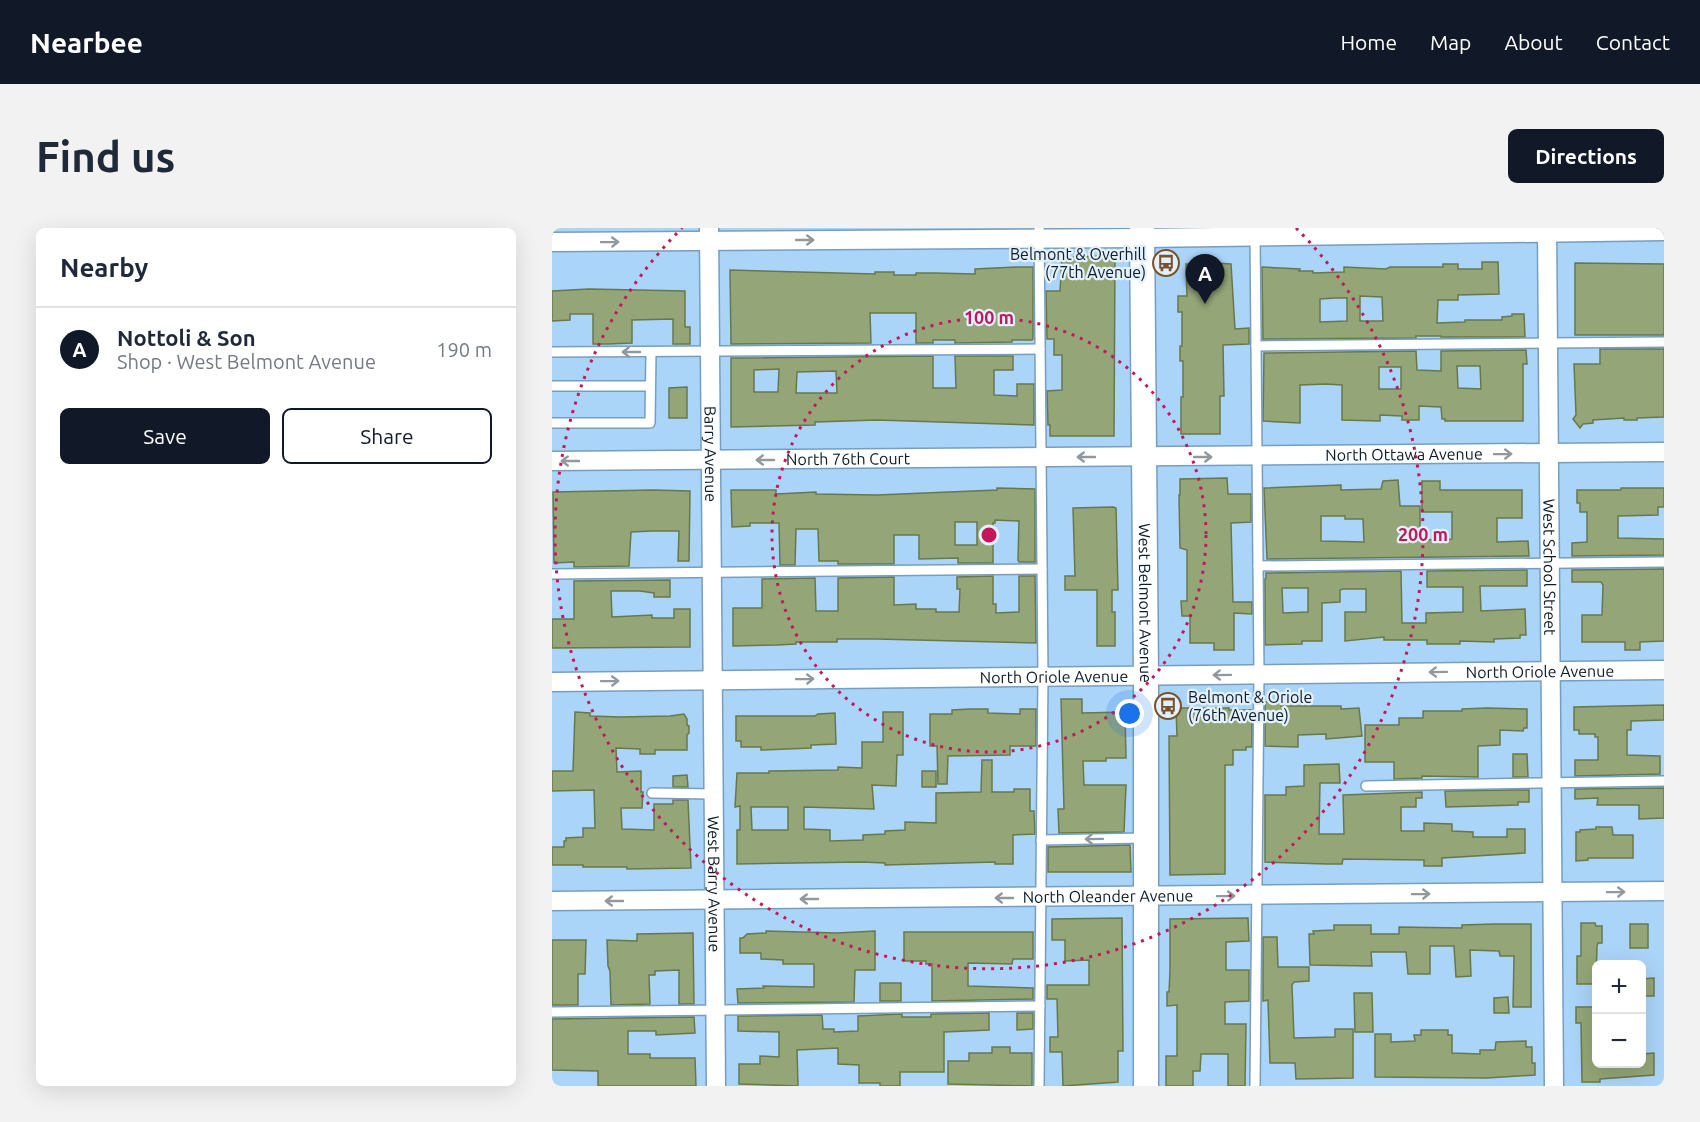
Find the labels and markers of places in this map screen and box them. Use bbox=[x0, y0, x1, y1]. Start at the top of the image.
place label: Belmont & Overhill (77th Avenue) bbox=[1010, 245, 1146, 282]
bus stop icon: Belmont & Overhill (77th Avenue) bbox=[1151, 248, 1181, 278]
pin: A bbox=[1186, 254, 1224, 304]
centre of rings bbox=[979, 525, 999, 545]
place label: Belmont & Oriole (76th Avenue) bbox=[1188, 688, 1312, 725]
bus stop icon: Belmont & Oriole (76th Avenue) bbox=[1153, 691, 1183, 721]

